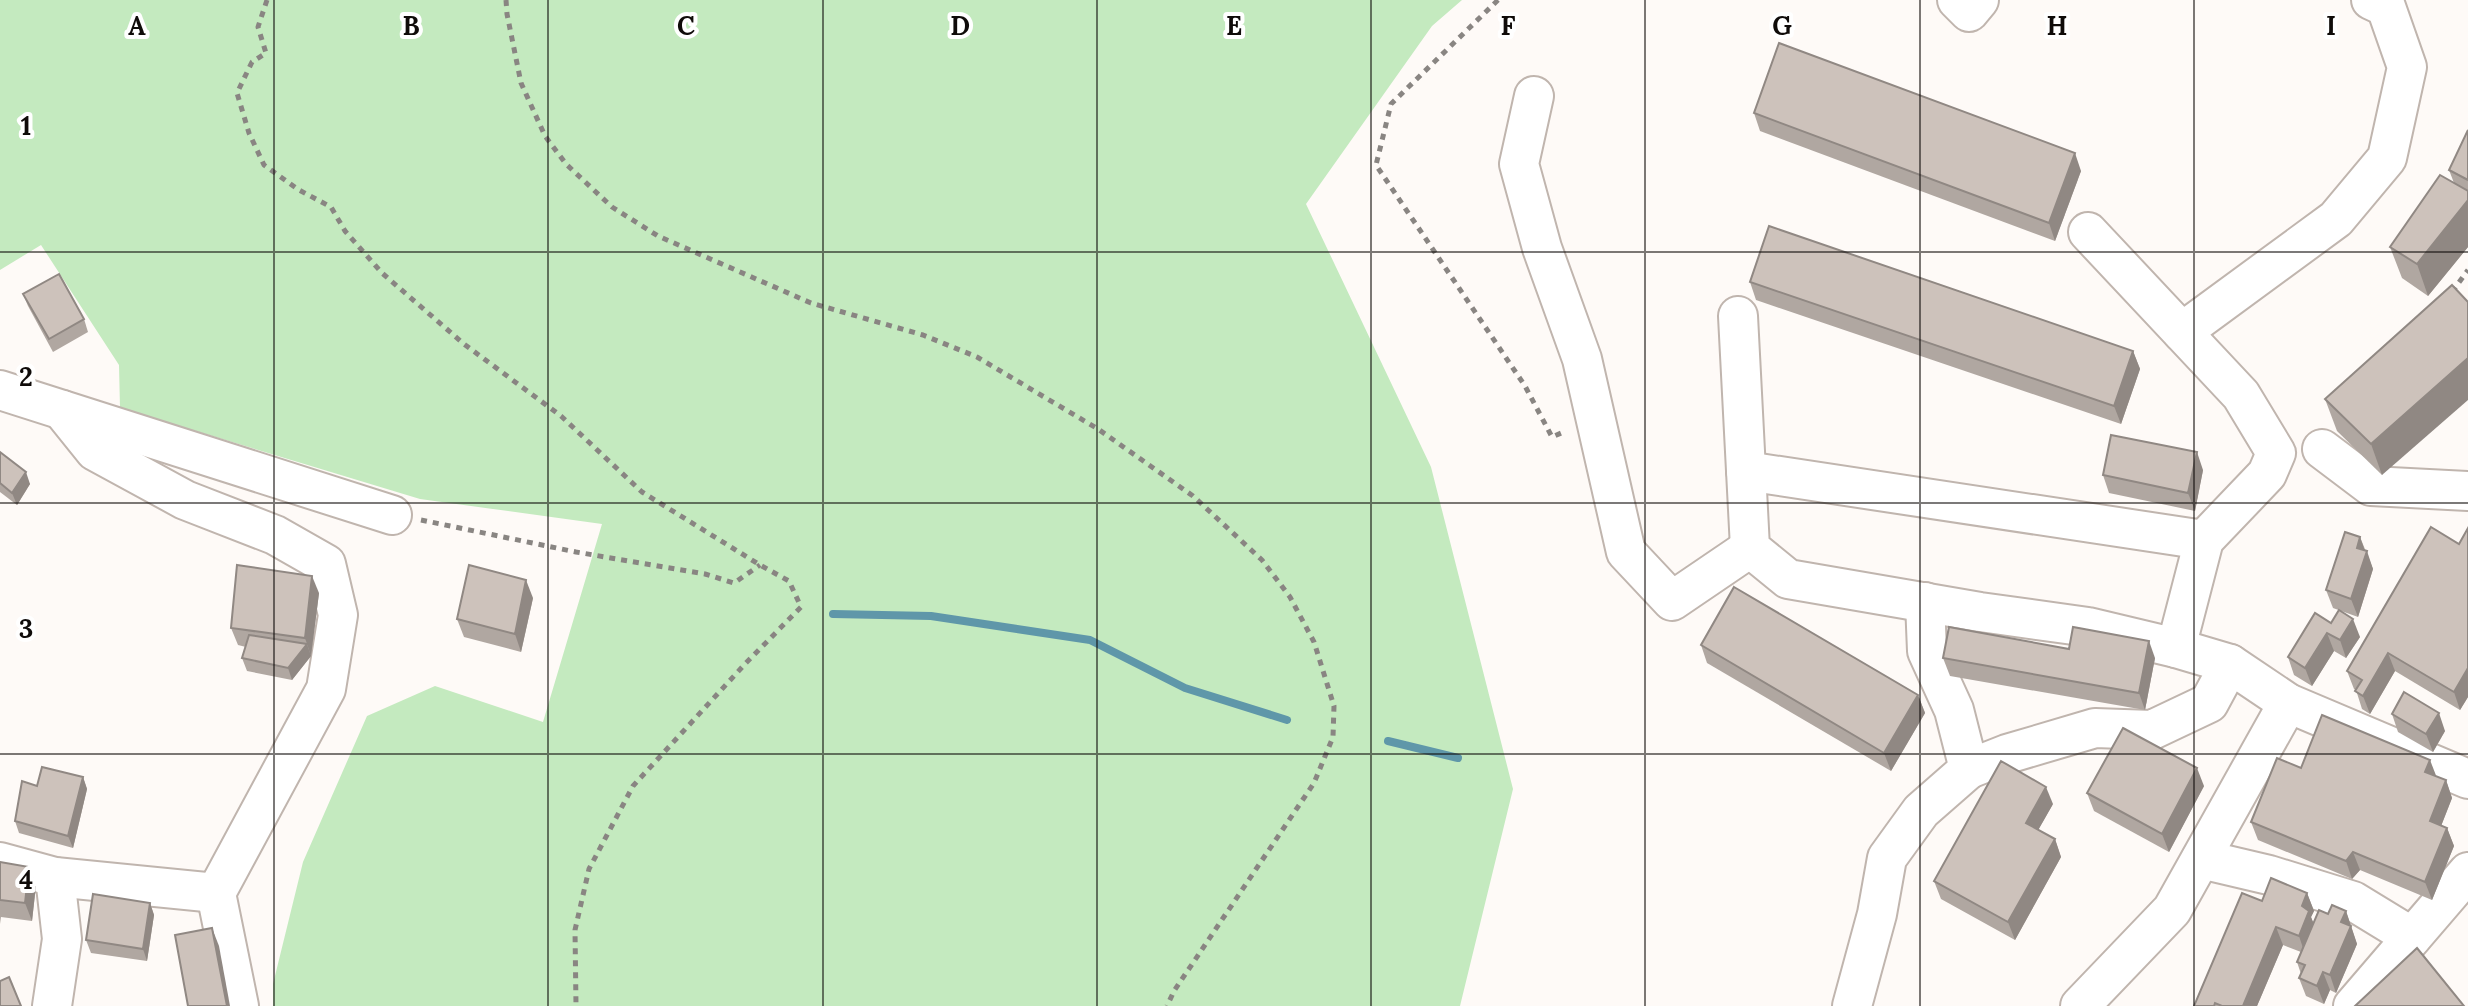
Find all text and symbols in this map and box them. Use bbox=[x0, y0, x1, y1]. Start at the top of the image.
text: A bbox=[128, 9, 146, 42]
text: B bbox=[402, 9, 420, 42]
text: C bbox=[677, 9, 695, 42]
text: D bbox=[950, 9, 970, 42]
text: E bbox=[1226, 9, 1242, 42]
text: F bbox=[1501, 9, 1516, 42]
text: G bbox=[1772, 9, 1792, 42]
text: H bbox=[2047, 9, 2067, 42]
text: I bbox=[2326, 9, 2336, 42]
text: 1 bbox=[21, 109, 31, 142]
text: 2 bbox=[19, 360, 33, 393]
text: 3 bbox=[19, 612, 33, 645]
text: 4 bbox=[19, 863, 33, 896]

